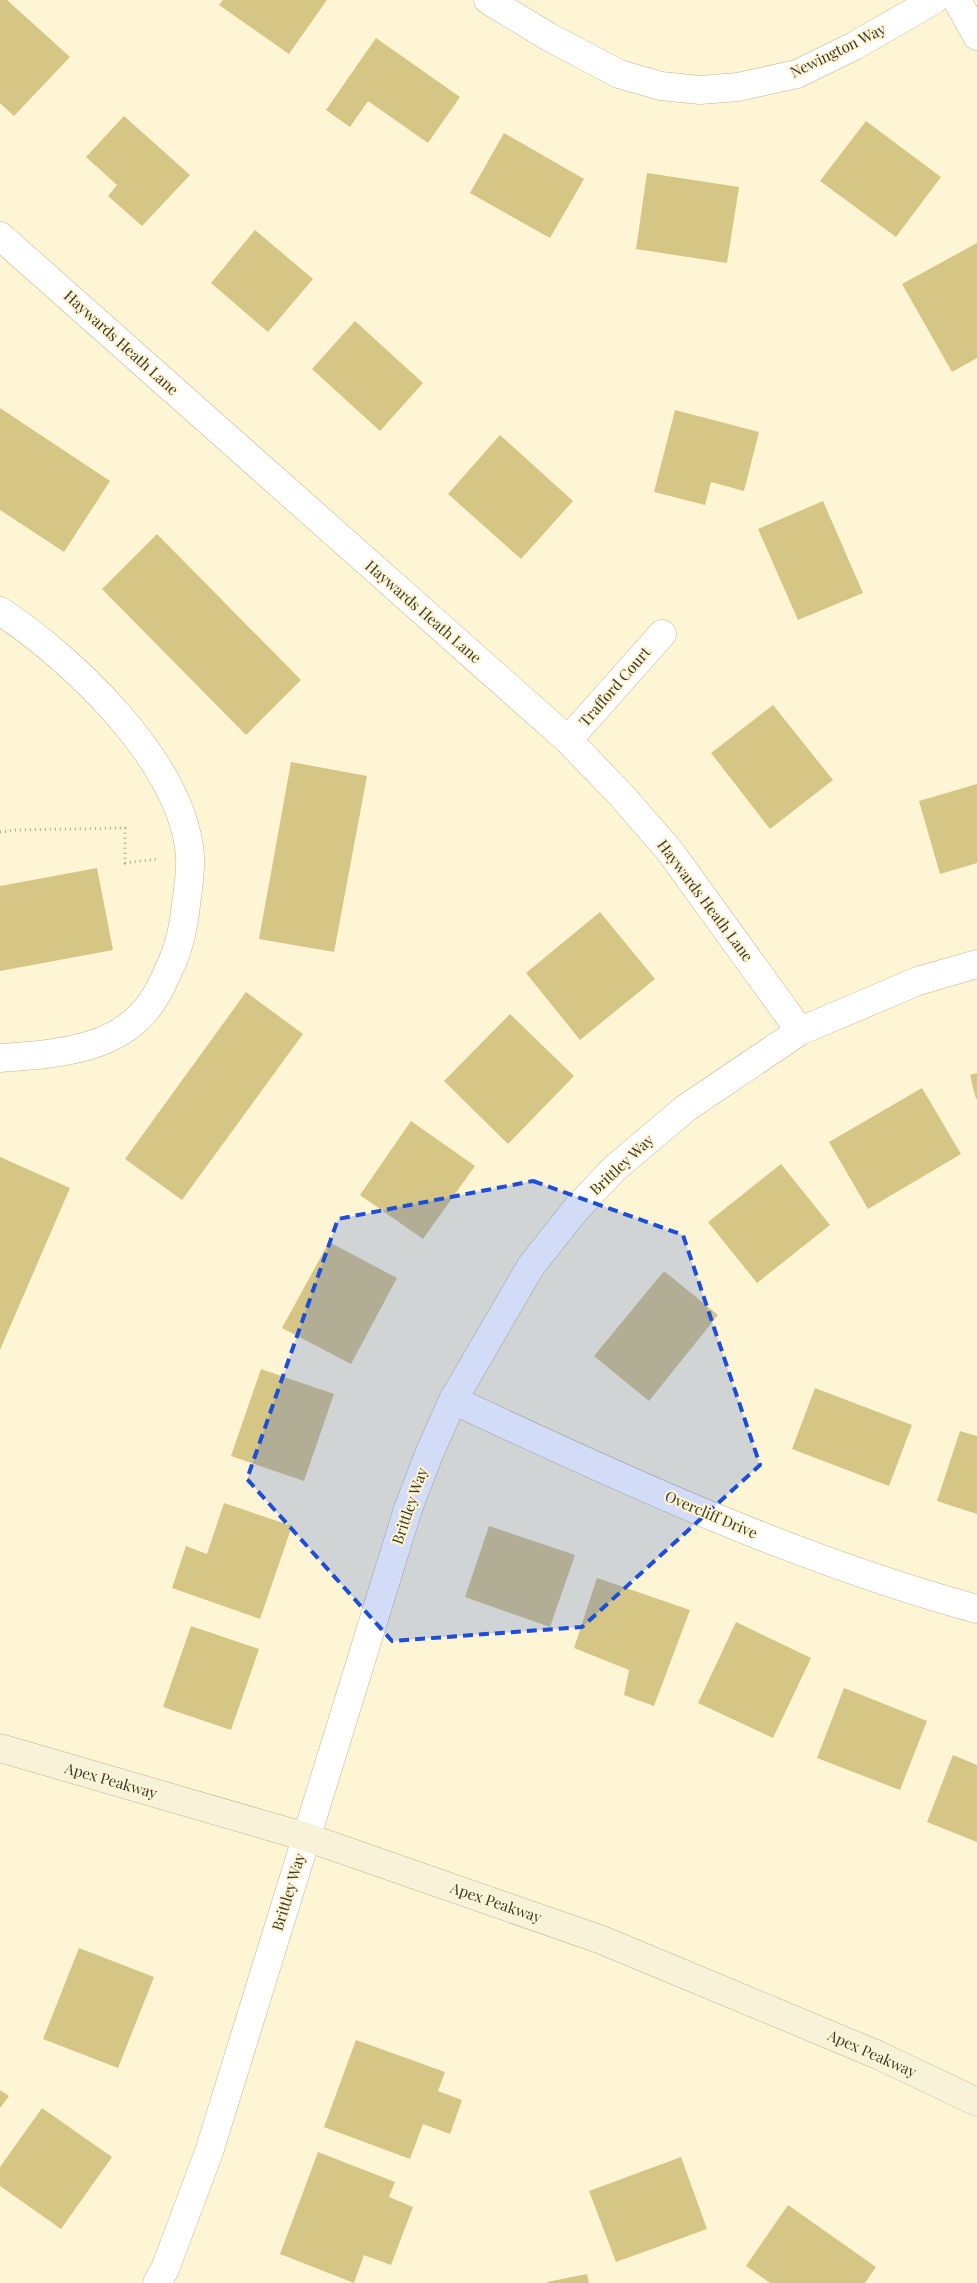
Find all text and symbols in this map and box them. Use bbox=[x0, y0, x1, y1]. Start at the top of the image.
street label: Newington Way bbox=[786, 18, 889, 82]
street label: Haywards Heath Lane bbox=[60, 285, 183, 399]
street label: Haywards Heath Lane bbox=[361, 555, 486, 667]
street label: Trafford Court bbox=[574, 642, 655, 730]
street label: Haywards Heath Lane bbox=[653, 835, 758, 965]
street label: Brittley Way bbox=[585, 1129, 658, 1199]
street label: Brittley Way bbox=[387, 1464, 432, 1547]
street label: Overcliff Drive bbox=[662, 1486, 761, 1543]
street label: Apex Peakway bbox=[62, 1757, 160, 1803]
street label: Brittley Way bbox=[267, 1850, 309, 1933]
street label: Apex Peakway bbox=[447, 1877, 545, 1927]
street label: Apex Peakway bbox=[824, 2024, 920, 2082]

